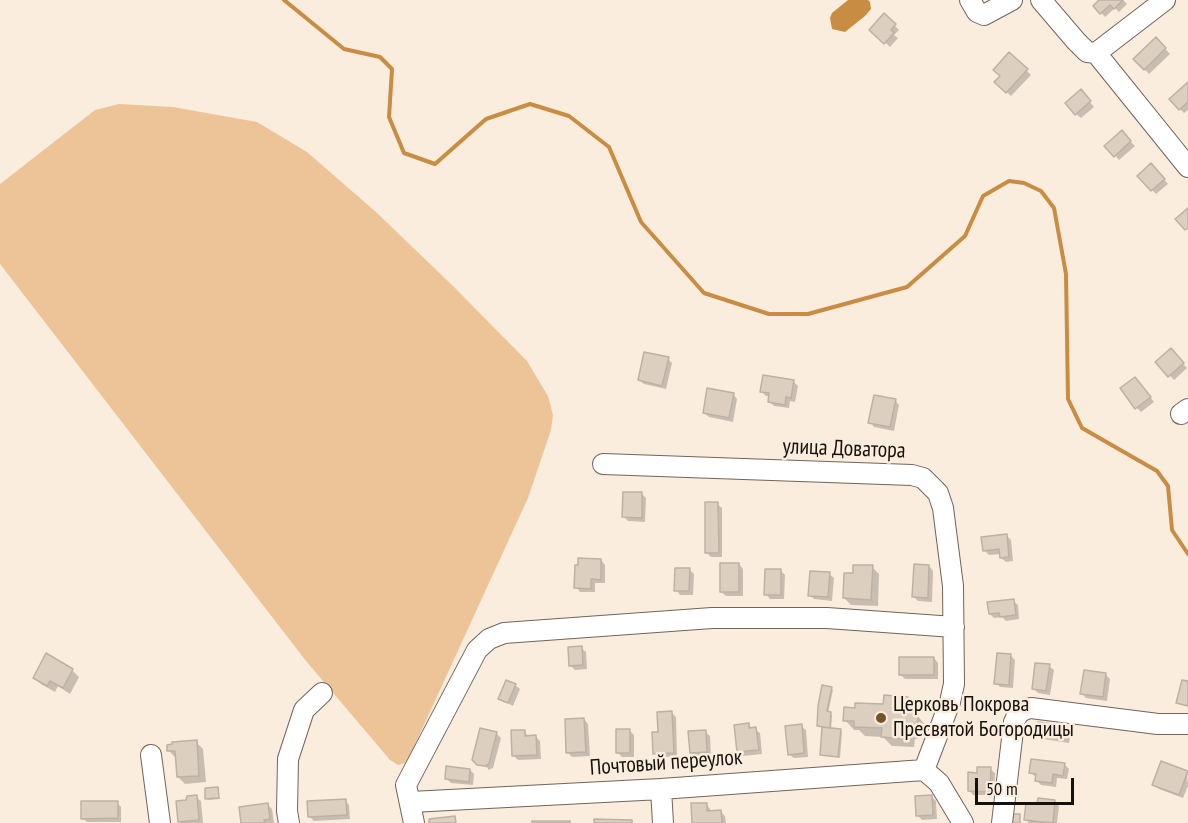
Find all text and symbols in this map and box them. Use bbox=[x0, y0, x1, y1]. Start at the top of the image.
street label: улица Доватора bbox=[782, 434, 906, 464]
place label: Церковь Покрова Пресвятой Богородицы bbox=[893, 692, 1074, 744]
marker: Церковь Покрова Пресвятой Богородицы bbox=[874, 711, 888, 725]
street label: Почтовый переулок bbox=[589, 744, 743, 782]
scale bar bbox=[978, 766, 1077, 804]
text: 50 m bbox=[986, 777, 1018, 800]

